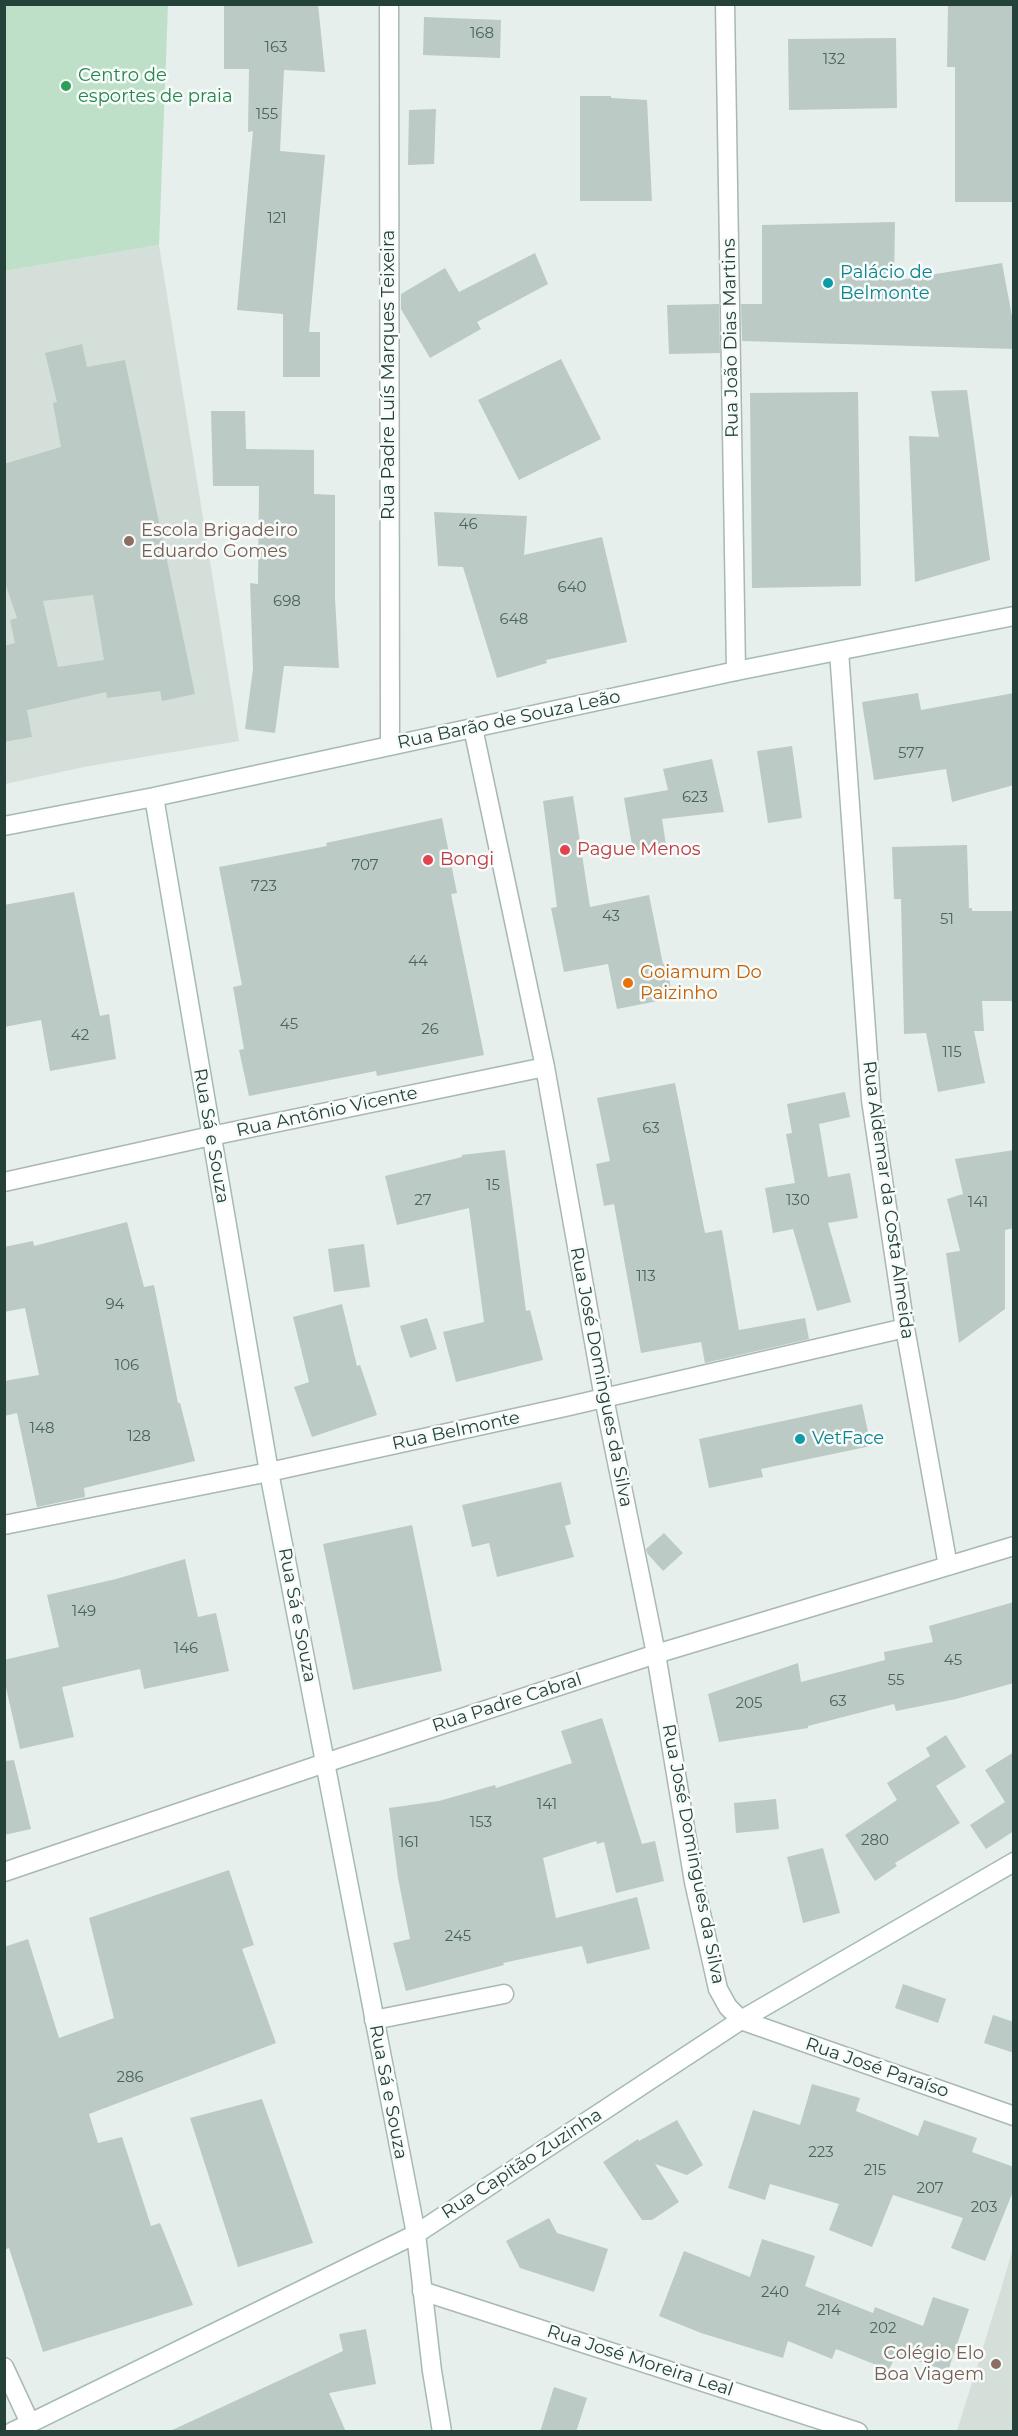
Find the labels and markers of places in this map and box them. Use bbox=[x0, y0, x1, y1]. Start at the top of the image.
place label: Centro de esportes de praia bbox=[78, 65, 233, 107]
marker: Centro de esportes de praia bbox=[59, 79, 73, 93]
place label: Palácio de Belmonte bbox=[840, 262, 933, 304]
marker: Palácio de Belmonte bbox=[821, 276, 835, 290]
place label: Escola Brigadeiro Eduardo Gomes bbox=[141, 520, 298, 562]
marker: Escola Brigadeiro Eduardo Gomes bbox=[122, 534, 136, 548]
place label: Pague Menos bbox=[577, 839, 701, 861]
marker: Pague Menos bbox=[558, 843, 572, 857]
place label: Bongi bbox=[440, 849, 494, 871]
marker: Bongi bbox=[421, 853, 435, 867]
place label: Goiamum Do Paizinho bbox=[640, 962, 762, 1004]
marker: Goiamum Do Paizinho bbox=[621, 976, 635, 990]
place label: VetFace bbox=[812, 1428, 884, 1450]
marker: VetFace bbox=[793, 1432, 807, 1446]
place label: Colégio Elo Boa Viagem bbox=[874, 2343, 984, 2386]
marker: Colégio Elo Boa Viagem bbox=[989, 2357, 1003, 2371]

